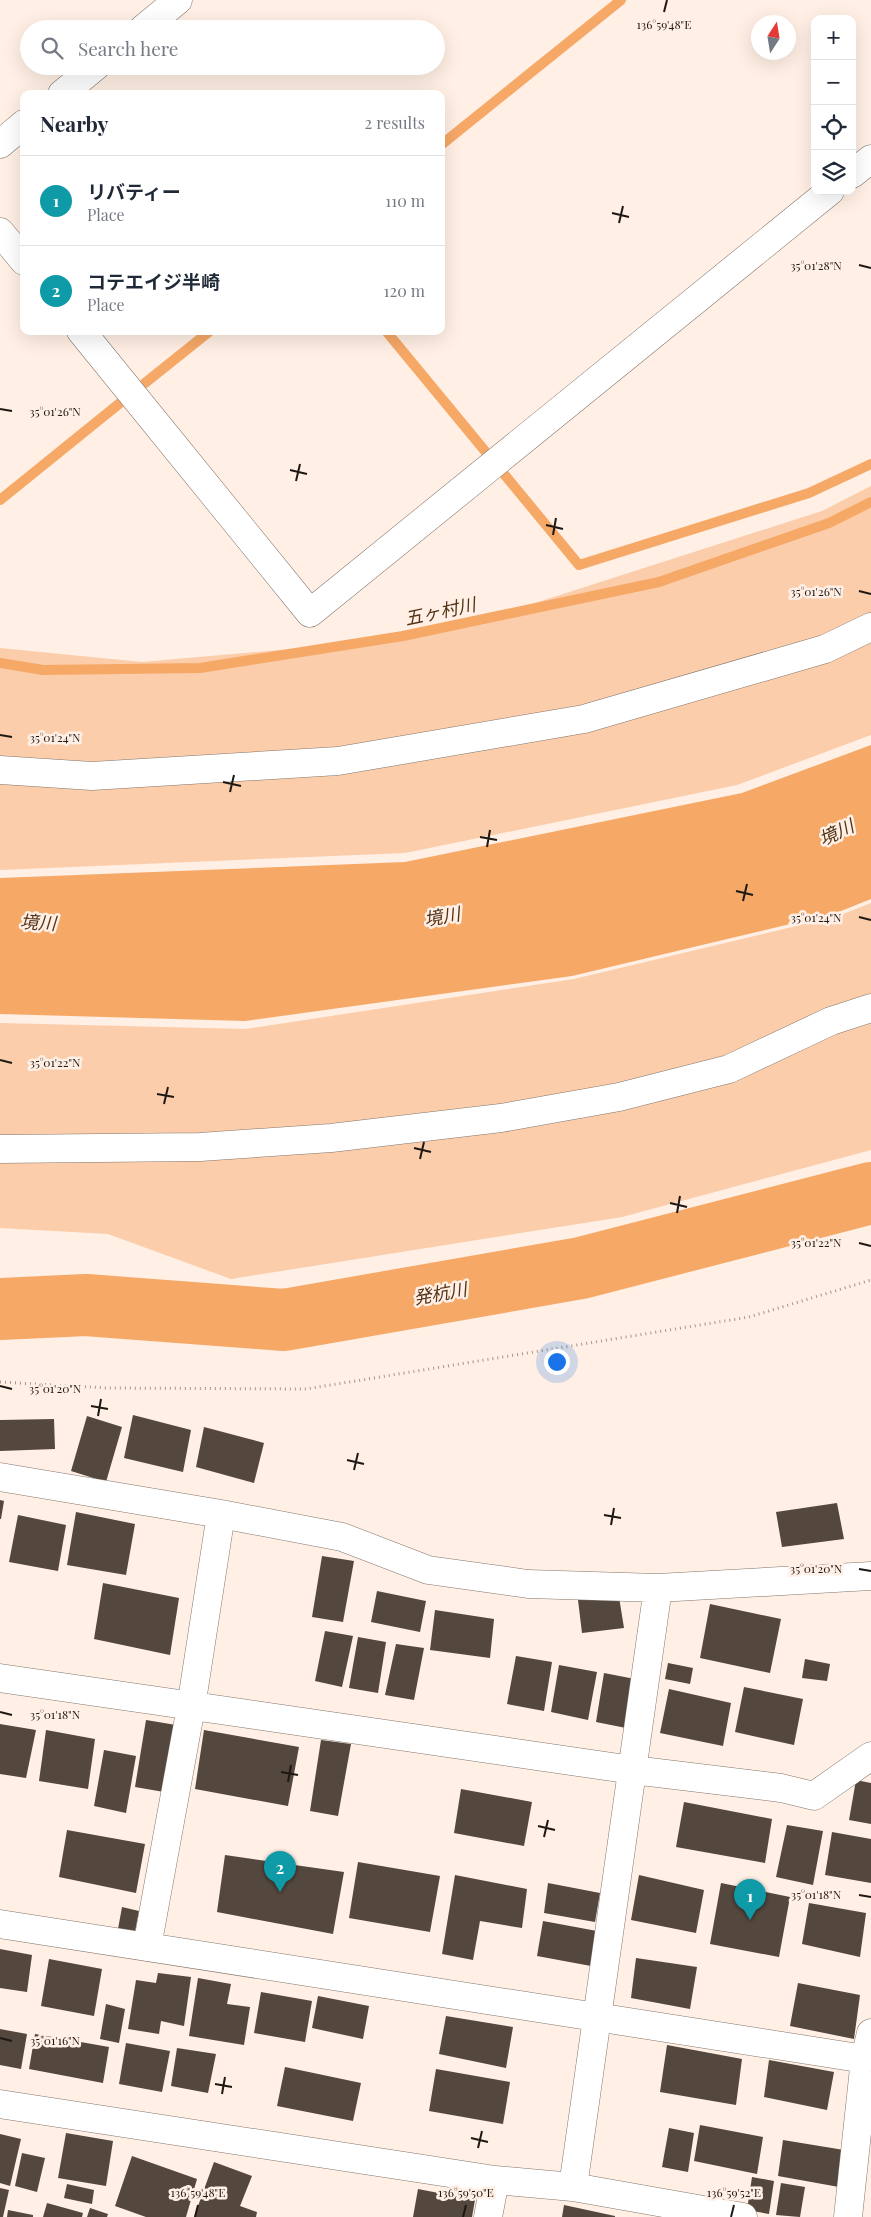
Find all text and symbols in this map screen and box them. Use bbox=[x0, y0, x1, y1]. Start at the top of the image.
north arrow bbox=[751, 15, 796, 60]
map controls bbox=[811, 15, 856, 195]
button: + bbox=[811, 15, 856, 60]
text: 136°59'48"E bbox=[636, 16, 692, 32]
search box bbox=[20, 20, 445, 75]
icon: search bbox=[38, 34, 66, 62]
text: Search here bbox=[78, 35, 178, 61]
button: − bbox=[811, 60, 856, 105]
button: locate bbox=[811, 105, 856, 150]
text: Nearby bbox=[40, 109, 109, 137]
text: 2 results bbox=[365, 112, 425, 133]
button: layers bbox=[811, 150, 856, 195]
text: リバティー bbox=[87, 178, 181, 204]
text: 1 bbox=[53, 190, 59, 211]
text: 110 m bbox=[385, 190, 425, 211]
text: Place bbox=[87, 204, 125, 225]
text: 35°01'28"N bbox=[790, 257, 842, 273]
text: コテエイジ半崎 bbox=[87, 268, 220, 294]
text: 2 bbox=[52, 280, 60, 301]
text: 120 m bbox=[384, 280, 425, 301]
text: Place bbox=[87, 294, 125, 315]
text: 35°01'26"N bbox=[29, 403, 81, 419]
text: 35°01'26"N bbox=[790, 583, 842, 599]
water label: 五ヶ村川 bbox=[402, 591, 480, 630]
text: 35°01'24"N bbox=[29, 729, 81, 745]
water label: 境川 bbox=[815, 813, 859, 850]
water label: 境川 bbox=[422, 901, 464, 931]
water label: 境川 bbox=[19, 909, 59, 935]
text: 35°01'24"N bbox=[790, 909, 842, 925]
text: 35°01'22"N bbox=[29, 1054, 81, 1070]
text: 35°01'22"N bbox=[790, 1234, 842, 1250]
water label: 発杭川 bbox=[411, 1276, 471, 1310]
your location bbox=[544, 1349, 570, 1375]
text: 35°01'20"N bbox=[29, 1380, 82, 1396]
text: 35°01'20"N bbox=[790, 1560, 843, 1576]
text: 35°01'18"N bbox=[30, 1706, 81, 1722]
pin: 2 bbox=[264, 1851, 296, 1892]
pin: 1 bbox=[734, 1879, 766, 1920]
text: 35°01'18"N bbox=[791, 1886, 842, 1902]
text: 35°01'16"N bbox=[30, 2032, 81, 2048]
text: 136°59'48"E bbox=[170, 2184, 226, 2200]
text: 136°59'50"E bbox=[438, 2184, 494, 2200]
text: 136°59'52"E bbox=[707, 2184, 761, 2200]

